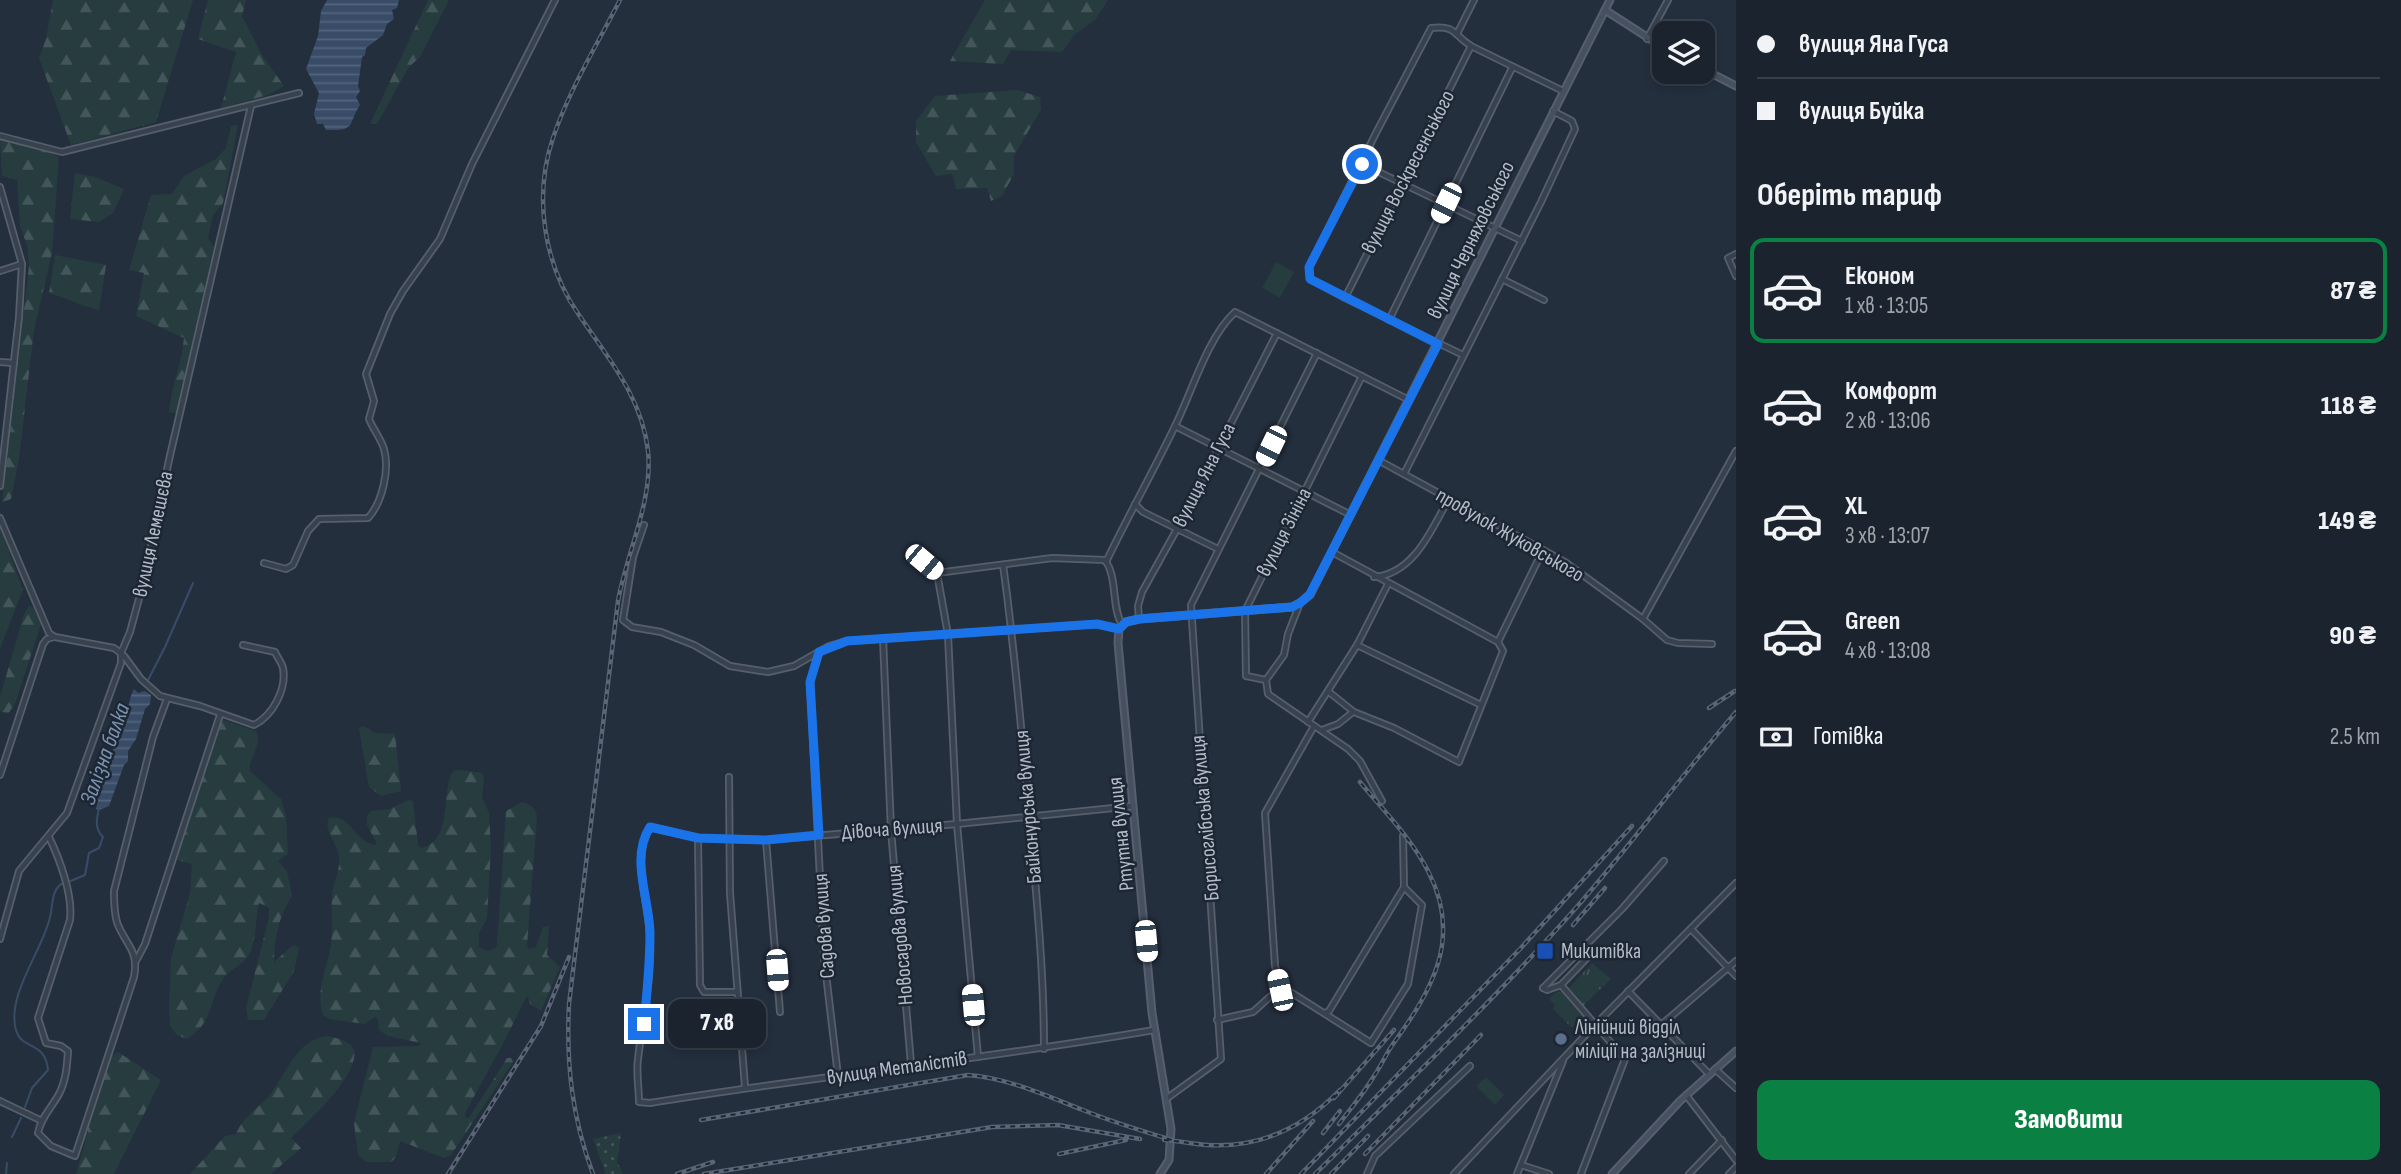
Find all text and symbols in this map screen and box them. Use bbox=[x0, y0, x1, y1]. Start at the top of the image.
map controls bbox=[1652, 21, 1715, 84]
button: layers bbox=[1652, 21, 1715, 84]
text: вулиця Яна Гуса bbox=[1799, 29, 1949, 60]
street label: вулиця Воскресенського bbox=[1356, 86, 1460, 258]
text: вулиця Буйка bbox=[1799, 96, 1924, 127]
route start bbox=[1346, 148, 1378, 180]
street label: вулиця Черняховського bbox=[1422, 157, 1520, 323]
text: Оберіть тариф bbox=[1757, 176, 1942, 215]
car bbox=[1428, 180, 1465, 226]
icon: car bbox=[1761, 259, 1824, 322]
text: Економ bbox=[1845, 261, 1914, 292]
text: 87 ₴ bbox=[2330, 276, 2376, 307]
text: 1 хв · 13:05 bbox=[1845, 292, 1928, 320]
icon: car bbox=[1761, 374, 1824, 437]
text: Комфорт bbox=[1845, 376, 1937, 407]
text: 118 ₴ bbox=[2321, 391, 2376, 422]
text: 2 хв · 13:06 bbox=[1845, 407, 1931, 435]
street label: вулиця Яна Гуса bbox=[1167, 419, 1241, 531]
car bbox=[1253, 423, 1290, 469]
street label: вулиця Лемешєва bbox=[127, 469, 179, 599]
street label: провулок Жуковського bbox=[1431, 482, 1589, 588]
street label: вулиця Зініна bbox=[1251, 484, 1317, 580]
icon: car bbox=[1761, 489, 1824, 552]
text: XL bbox=[1845, 491, 1867, 522]
text: 149 ₴ bbox=[2318, 506, 2376, 537]
text: 3 хв · 13:07 bbox=[1845, 522, 1930, 550]
car bbox=[902, 540, 947, 584]
icon: car bbox=[1761, 604, 1824, 667]
text: Green bbox=[1845, 606, 1900, 637]
text: 90 ₴ bbox=[2329, 621, 2376, 652]
text: 4 хв · 13:08 bbox=[1845, 637, 1931, 665]
water label: Залізна балка bbox=[74, 699, 137, 809]
icon: cash bbox=[1757, 718, 1795, 756]
text: Готівка bbox=[1813, 721, 1884, 752]
text: 2.5 km bbox=[2330, 723, 2380, 751]
street label: Байконурська вулиця bbox=[1009, 729, 1047, 885]
street label: Борисоглібська вулиця bbox=[1185, 734, 1225, 902]
street label: Ртутна вулиця bbox=[1103, 776, 1139, 892]
street label: Дівоча вулиця bbox=[841, 813, 943, 845]
street label: Новосадова вулиця bbox=[881, 864, 919, 1006]
street label: Садова вулиця bbox=[808, 873, 840, 979]
car bbox=[1134, 919, 1159, 963]
place label: Микитівка bbox=[1561, 939, 1641, 964]
marker: Микитівка bbox=[1535, 941, 1555, 961]
car bbox=[766, 948, 789, 992]
car bbox=[1266, 967, 1295, 1013]
car bbox=[961, 983, 986, 1027]
callout: 7 хв bbox=[668, 1000, 766, 1048]
route end bbox=[628, 1008, 660, 1040]
text: 7 хв bbox=[700, 1009, 734, 1037]
place label: Лінійний відділ міліції на залізниці bbox=[1574, 1015, 1706, 1064]
marker: Лінійний відділ міліції на залізниці bbox=[1553, 1031, 1569, 1047]
street label: вулиця Металістів bbox=[825, 1046, 969, 1090]
button: Замовити bbox=[1757, 1080, 2380, 1160]

